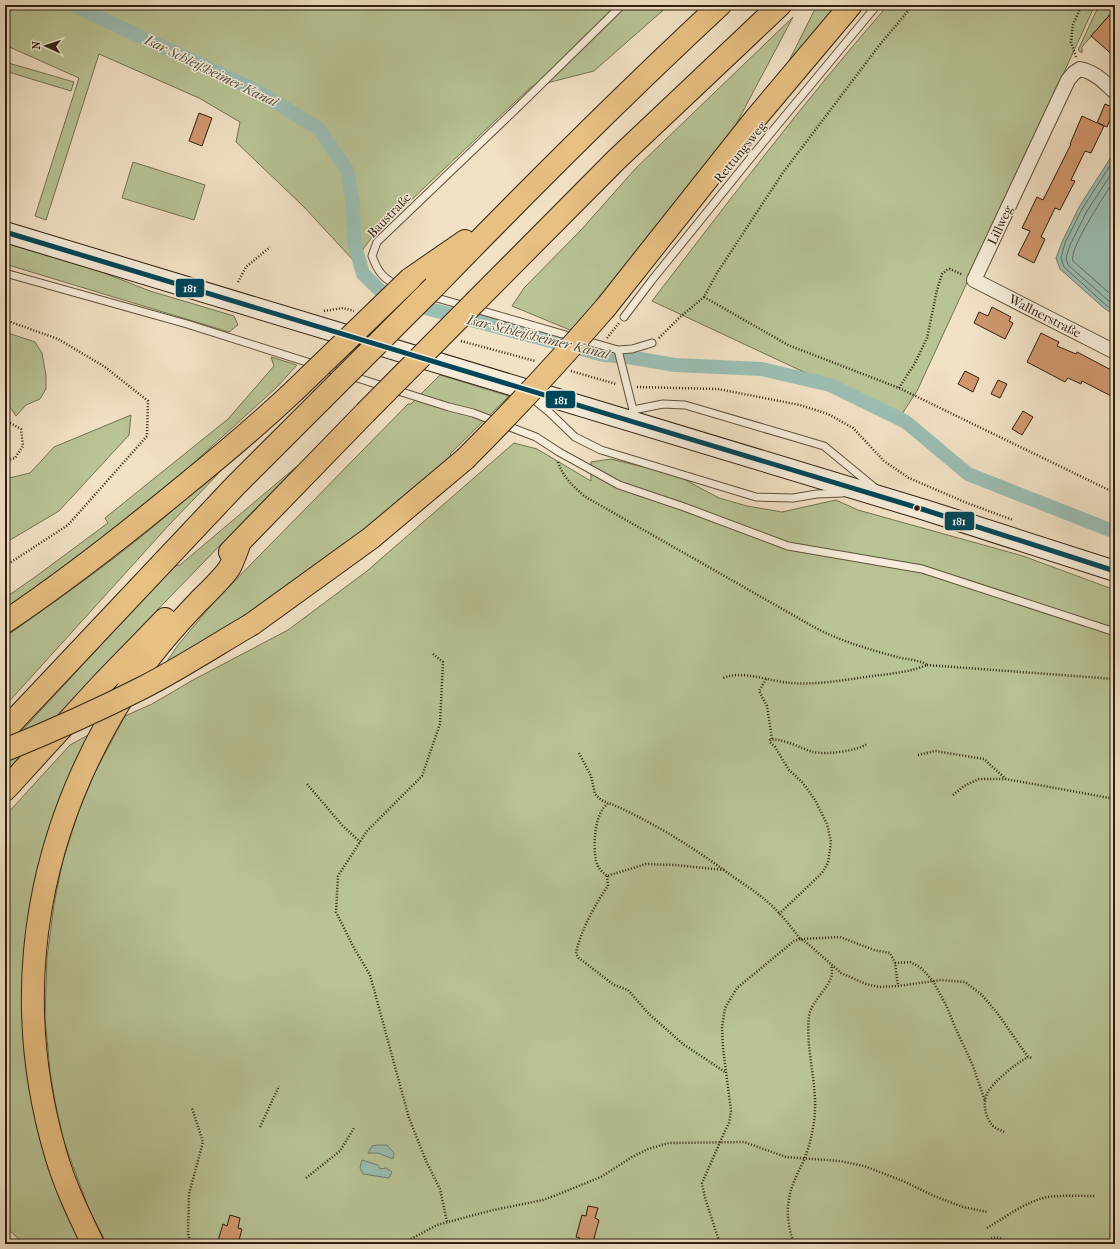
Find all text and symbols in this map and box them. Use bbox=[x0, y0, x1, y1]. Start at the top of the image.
north arrow bbox=[26, 26, 66, 66]
water label: Isar-Schleißheimer Kanal bbox=[141, 31, 282, 111]
text: N bbox=[30, 40, 43, 50]
street label: Rettungsweg bbox=[711, 118, 770, 186]
street label: Baustraße bbox=[364, 189, 414, 240]
street label: Lillweg bbox=[984, 202, 1016, 247]
line badge: 181 bbox=[175, 278, 205, 298]
text: 181 bbox=[183, 282, 197, 295]
street label: Wallnerstraße bbox=[1005, 291, 1084, 341]
water label: Isar-Schleißheimer Kanal bbox=[464, 311, 612, 363]
line badge: 181 bbox=[545, 390, 576, 409]
text: 181 bbox=[554, 394, 568, 407]
unlabelled marker bbox=[912, 503, 922, 513]
line badge: 181 bbox=[944, 511, 975, 531]
text: 181 bbox=[952, 515, 966, 528]

